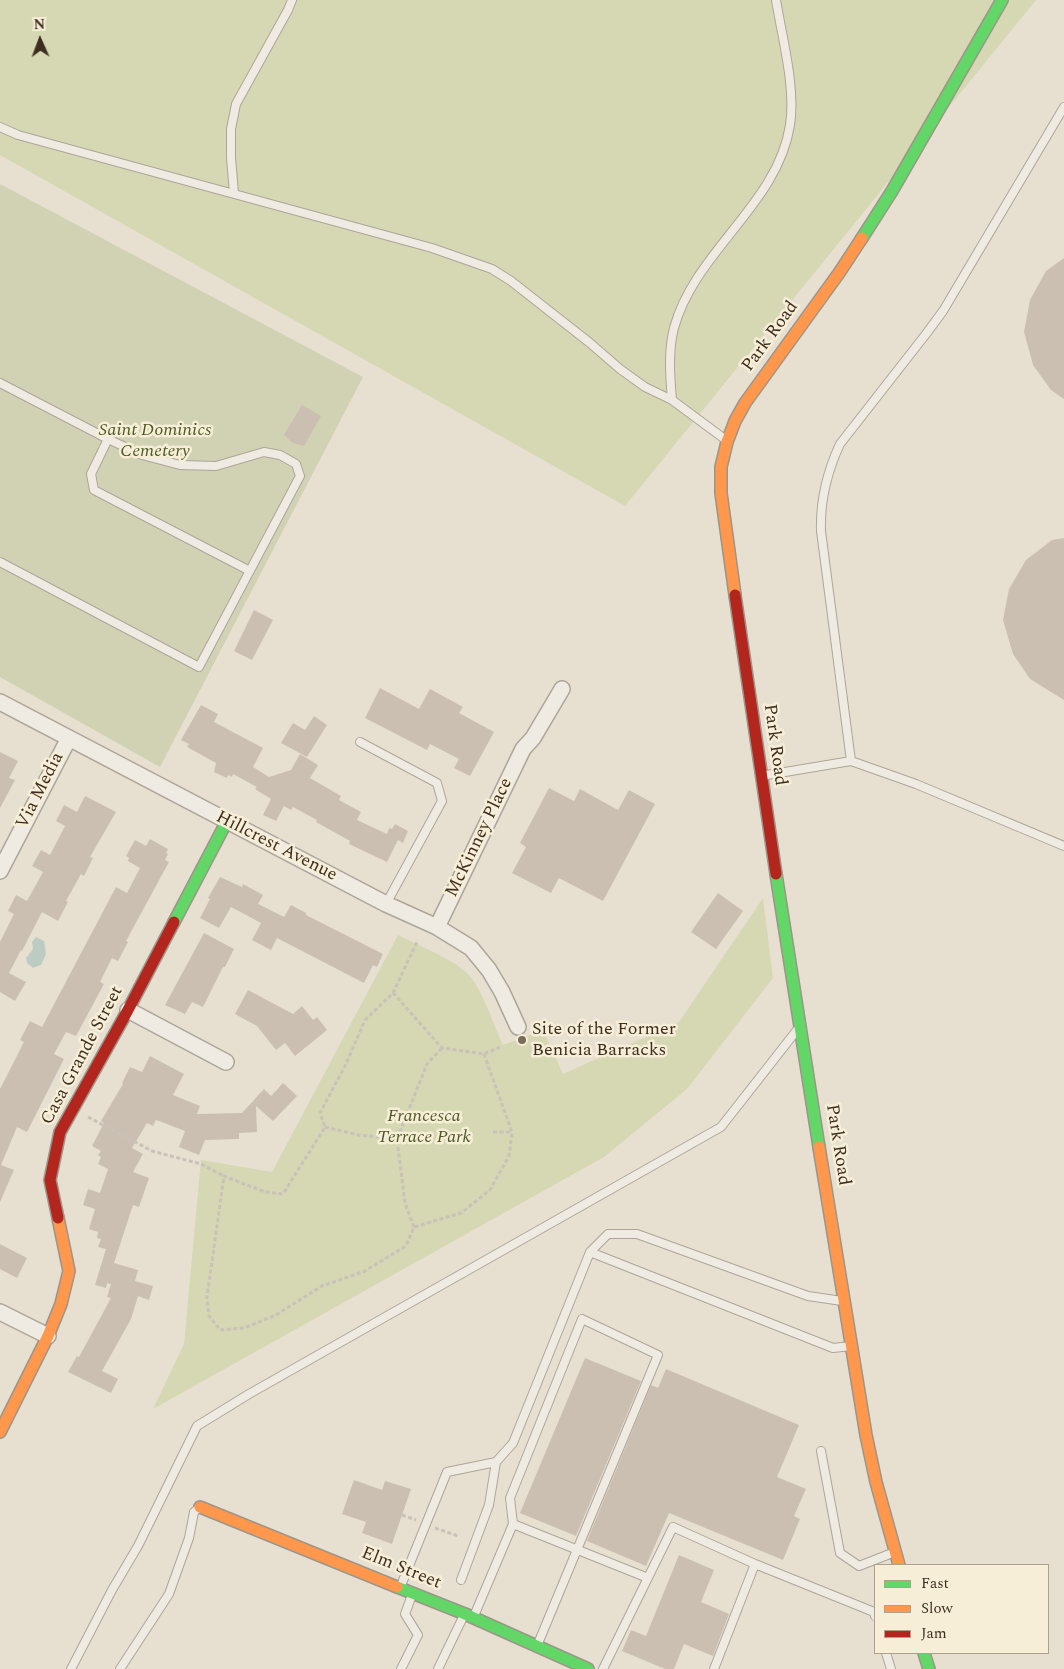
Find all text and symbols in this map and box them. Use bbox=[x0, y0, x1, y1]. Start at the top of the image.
text: N bbox=[33, 14, 46, 35]
north arrow bbox=[15, 15, 65, 65]
street label: Park Road bbox=[738, 297, 804, 377]
park label: Saint Dominics Cemetery bbox=[99, 420, 211, 462]
street label: Park Road bbox=[758, 703, 790, 787]
street label: Via Media bbox=[13, 749, 69, 833]
street label: McKinney Place bbox=[442, 775, 518, 901]
street label: Hillcrest Avenue bbox=[212, 807, 340, 887]
street label: Casa Grande Street bbox=[37, 983, 129, 1129]
place label: Site of the Former Benicia Barracks bbox=[532, 1019, 676, 1062]
marker: Site of the Former Benicia Barracks bbox=[516, 1034, 528, 1046]
street label: Park Road bbox=[820, 1103, 854, 1187]
park label: Francesca Terrace Park bbox=[377, 1106, 471, 1148]
street label: Elm Street bbox=[358, 1543, 444, 1595]
legend bbox=[874, 1564, 1049, 1654]
text: Fast bbox=[921, 1572, 949, 1595]
text: Slow bbox=[921, 1597, 953, 1620]
text: Jam bbox=[921, 1622, 947, 1645]

